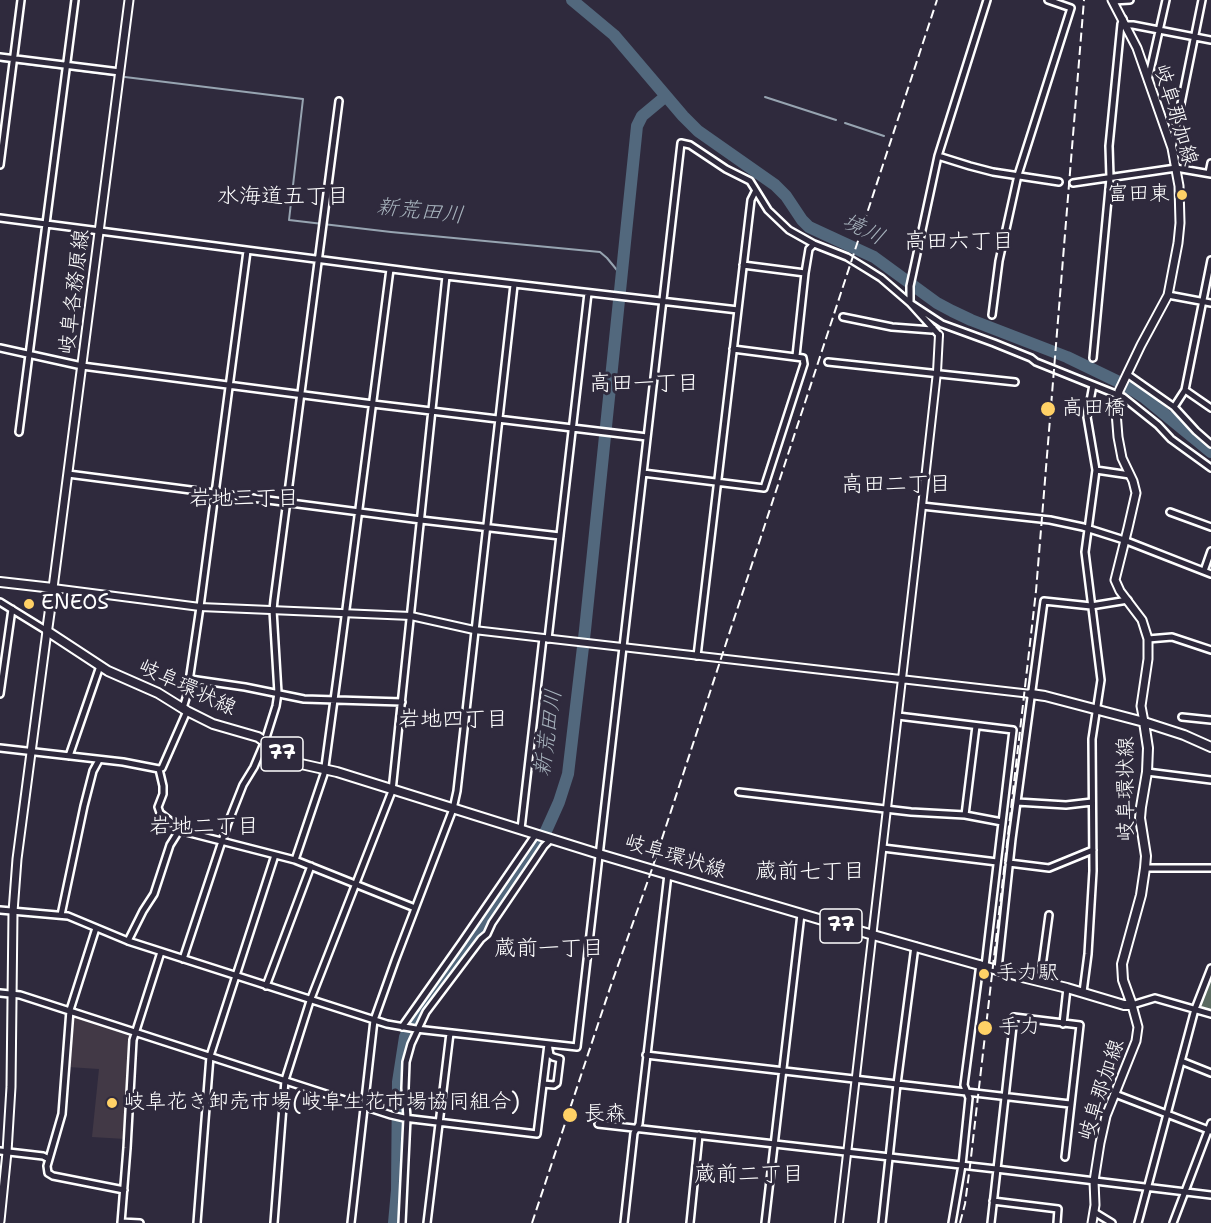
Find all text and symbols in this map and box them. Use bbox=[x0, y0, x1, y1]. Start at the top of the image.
street label: 岐阜那加線 bbox=[1148, 61, 1202, 169]
place label: 富田東 bbox=[1107, 182, 1170, 208]
district label: 水海道五丁目 bbox=[217, 184, 349, 210]
marker: 富田東 bbox=[1175, 188, 1189, 202]
water label: 新荒田川 bbox=[375, 194, 465, 230]
water label: 境川 bbox=[837, 208, 889, 252]
street label: 岐阜各務原線 bbox=[55, 228, 95, 356]
district label: 高田六丁目 bbox=[904, 229, 1014, 255]
district label: 高田一丁目 bbox=[589, 371, 699, 397]
place label: 高田橋 bbox=[1062, 396, 1125, 422]
marker: 高田橋 bbox=[1039, 400, 1057, 418]
district label: 高田二丁目 bbox=[841, 472, 951, 498]
district label: 岩地三丁目 bbox=[189, 486, 299, 512]
place label: ENEOS bbox=[41, 591, 109, 617]
marker: ENEOS bbox=[22, 597, 36, 611]
street label: 岐阜環状線 bbox=[134, 654, 240, 722]
water label: 新荒田川 bbox=[530, 688, 568, 778]
district label: 岩地四丁目 bbox=[398, 707, 508, 733]
road number: 77 bbox=[261, 737, 303, 771]
street label: 岐阜環状線 bbox=[1114, 737, 1140, 841]
district label: 岩地二丁目 bbox=[149, 814, 259, 840]
street label: 岐阜環状線 bbox=[621, 830, 729, 884]
district label: 蔵前七丁目 bbox=[755, 859, 865, 885]
road number: 77 bbox=[820, 909, 862, 943]
district label: 蔵前一丁目 bbox=[494, 936, 604, 962]
place label: 手力駅 bbox=[996, 961, 1059, 987]
marker: 手力駅 bbox=[977, 967, 991, 981]
place label: 手力 bbox=[998, 1015, 1040, 1041]
marker: 手力 bbox=[976, 1019, 994, 1037]
street label: 岐阜那加線 bbox=[1074, 1036, 1130, 1144]
place label: 岐阜花き卸売市場(岐阜生花市場協同組合) bbox=[124, 1090, 520, 1116]
marker: 岐阜花き卸売市場(岐阜生花市場協同組合) bbox=[105, 1096, 119, 1110]
place label: 長森 bbox=[584, 1102, 626, 1128]
marker: 長森 bbox=[561, 1106, 579, 1124]
district label: 蔵前二丁目 bbox=[694, 1162, 804, 1188]

